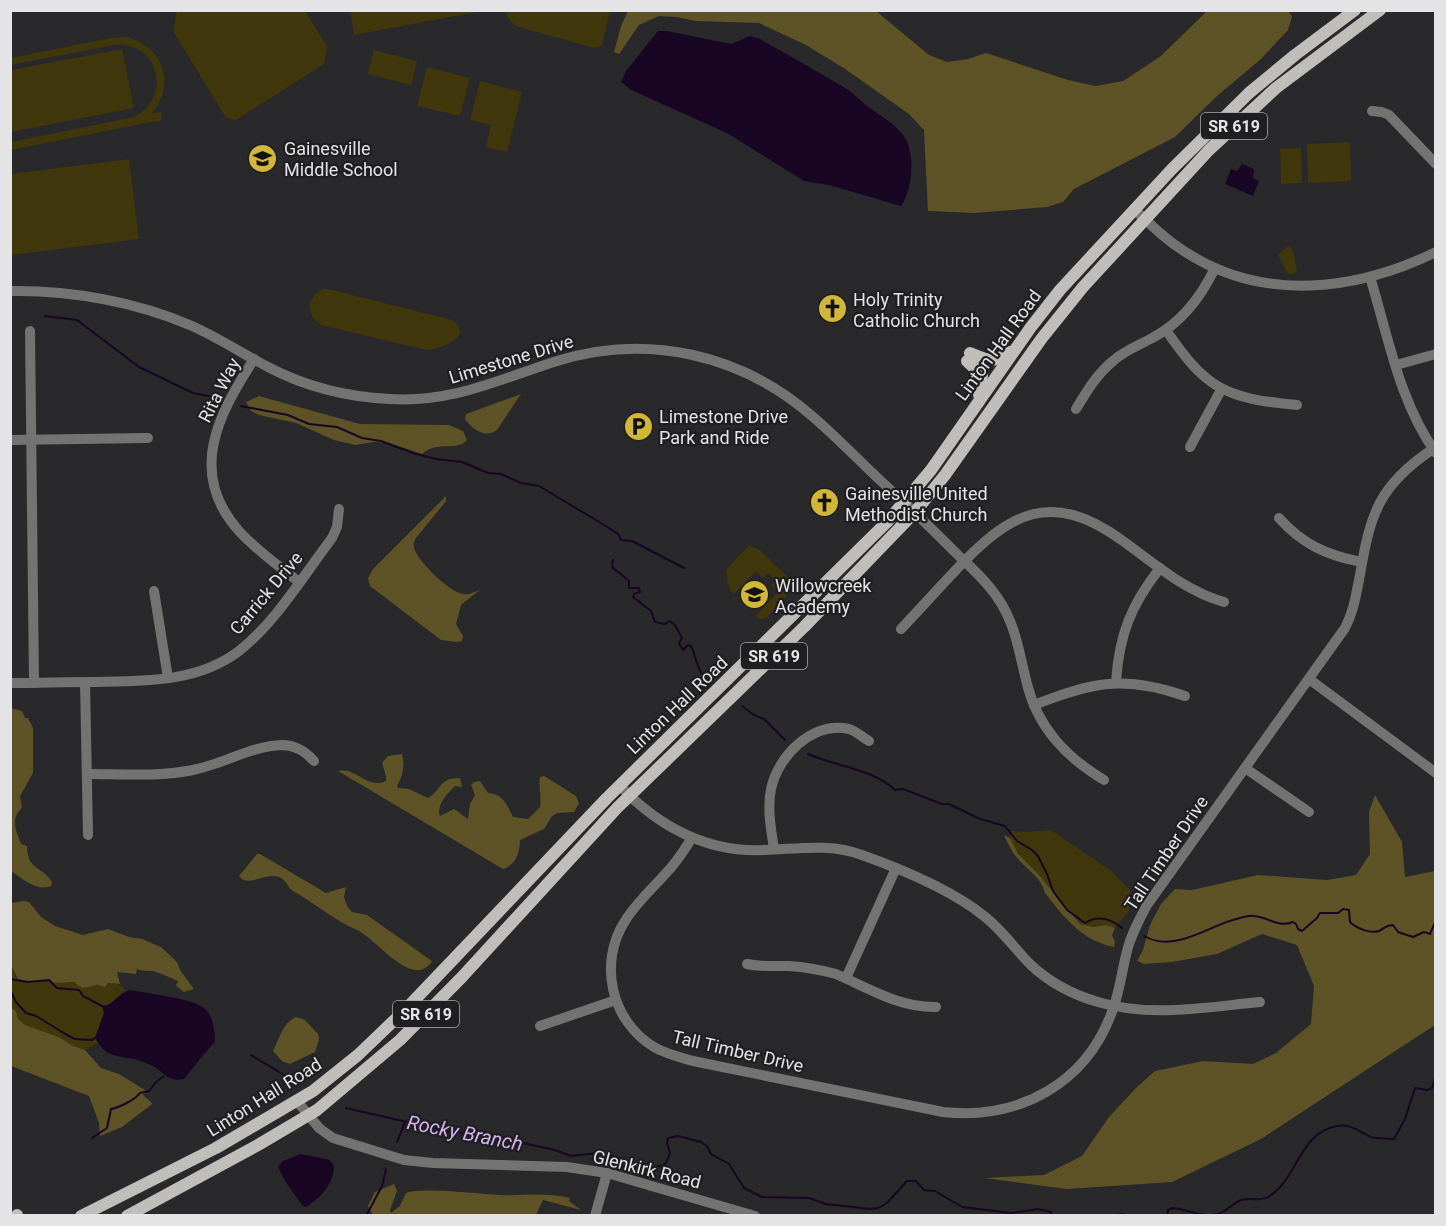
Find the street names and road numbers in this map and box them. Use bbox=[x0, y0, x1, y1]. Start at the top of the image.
road number: SR 619 bbox=[1201, 113, 1267, 139]
street label: Linton Hall Road bbox=[951, 286, 1045, 404]
street label: Limestone Drive bbox=[446, 330, 576, 388]
street label: Rita Way bbox=[194, 354, 244, 426]
street label: Carrick Drive bbox=[225, 547, 307, 639]
road number: SR 619 bbox=[741, 643, 807, 669]
street label: Linton Hall Road bbox=[622, 652, 732, 758]
street label: Tall Timber Drive bbox=[1120, 792, 1212, 914]
road number: SR 619 bbox=[393, 1001, 459, 1027]
street label: Tall Timber Drive bbox=[670, 1026, 806, 1076]
street label: Linton Hall Road bbox=[203, 1053, 325, 1141]
street label: Glenkirk Road bbox=[591, 1145, 703, 1193]

